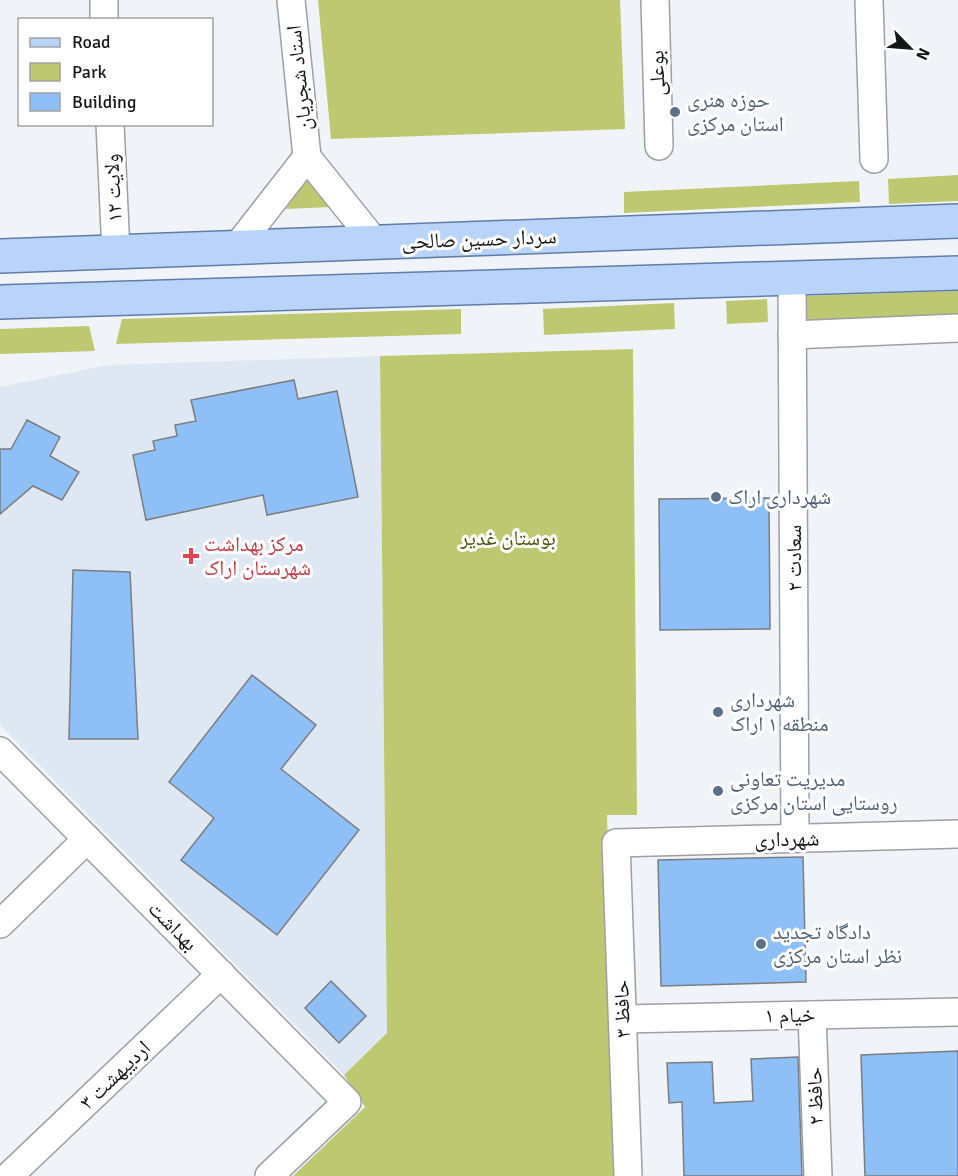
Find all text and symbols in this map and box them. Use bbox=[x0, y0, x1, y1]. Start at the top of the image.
legend bbox=[18, 18, 213, 126]
north arrow bbox=[880, 18, 940, 78]
street label: استاد شجریان bbox=[281, 24, 317, 132]
text: Road bbox=[72, 31, 111, 53]
text: N bbox=[911, 45, 934, 63]
street label: بوعلی bbox=[643, 50, 671, 96]
text: Park bbox=[72, 61, 107, 83]
place label: حوزه هنری استان مرکزی bbox=[687, 87, 784, 137]
text: Building bbox=[72, 91, 136, 113]
marker: حوزه هنری استان مرکزی bbox=[668, 105, 682, 119]
street label: ولایت ۱۲ bbox=[98, 153, 128, 223]
street label: سردار حسین صالحی bbox=[401, 223, 557, 255]
place label: شهرداری اراک bbox=[728, 484, 831, 510]
marker: شهرداری اراک bbox=[709, 490, 723, 504]
park label: بوستان غدیر bbox=[459, 525, 556, 551]
street label: سعادت ۲ bbox=[781, 525, 807, 591]
place label: مرکز بهداشت شهرستان اراک bbox=[204, 531, 311, 581]
marker: مرکز بهداشت شهرستان اراک bbox=[182, 547, 200, 565]
place label: شهرداری منطقه ۱ اراک bbox=[730, 687, 828, 737]
marker: شهرداری منطقه ۱ اراک bbox=[711, 705, 725, 719]
place label: مدیریت تعاونی روستایی استان مرکزی bbox=[730, 766, 898, 816]
marker: مدیریت تعاونی روستایی استان مرکزی bbox=[711, 784, 725, 798]
street label: شهرداری bbox=[754, 825, 820, 853]
street label: بهداشت bbox=[143, 896, 203, 956]
place label: دادگاه تجدید نظر استان مرکزی bbox=[773, 919, 902, 969]
marker: دادگاه تجدید نظر استان مرکزی bbox=[754, 937, 768, 951]
street label: حافظ ۳ bbox=[608, 980, 636, 1038]
street label: خیام ۱ bbox=[764, 1002, 816, 1029]
street label: اردیبهشت ۳ bbox=[74, 1035, 156, 1115]
street label: حافظ ۲ bbox=[801, 1067, 829, 1125]

